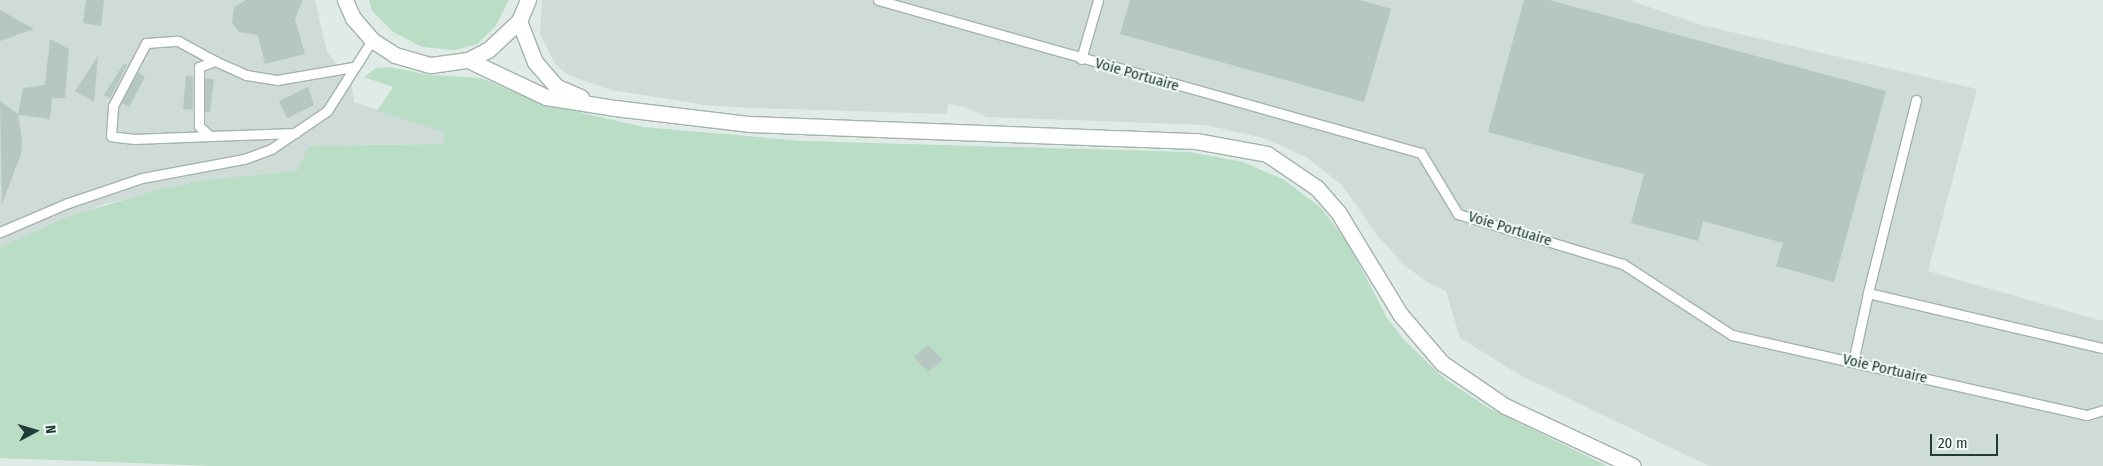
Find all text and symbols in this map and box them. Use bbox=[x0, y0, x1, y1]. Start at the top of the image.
street label: Voie Portuaire bbox=[1093, 54, 1181, 96]
street label: Voie Portuaire bbox=[1466, 208, 1554, 250]
street label: Voie Portuaire bbox=[1841, 351, 1929, 387]
north arrow bbox=[10, 406, 60, 456]
text: N bbox=[42, 424, 59, 434]
scale bar bbox=[1933, 424, 2000, 456]
text: 20 m bbox=[1938, 434, 1968, 452]

